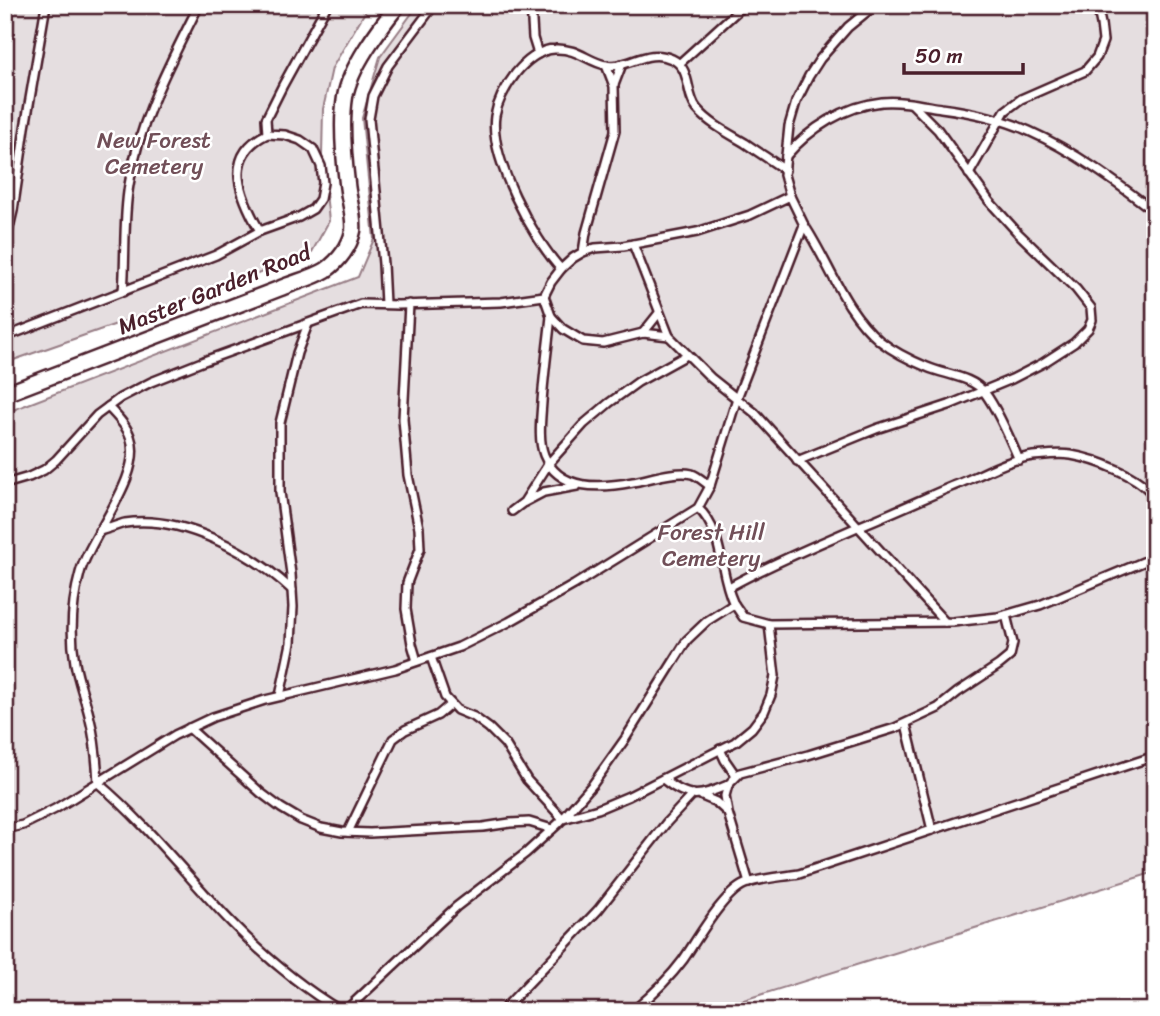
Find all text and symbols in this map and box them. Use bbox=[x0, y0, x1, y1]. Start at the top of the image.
scale bar bbox=[904, 32, 1024, 76]
text: 50 m bbox=[915, 37, 963, 75]
park label: New Forest Cemetery bbox=[97, 120, 211, 187]
street label: Master Garden Road bbox=[111, 231, 319, 347]
park label: Forest Hill Cemetery bbox=[657, 512, 765, 579]

